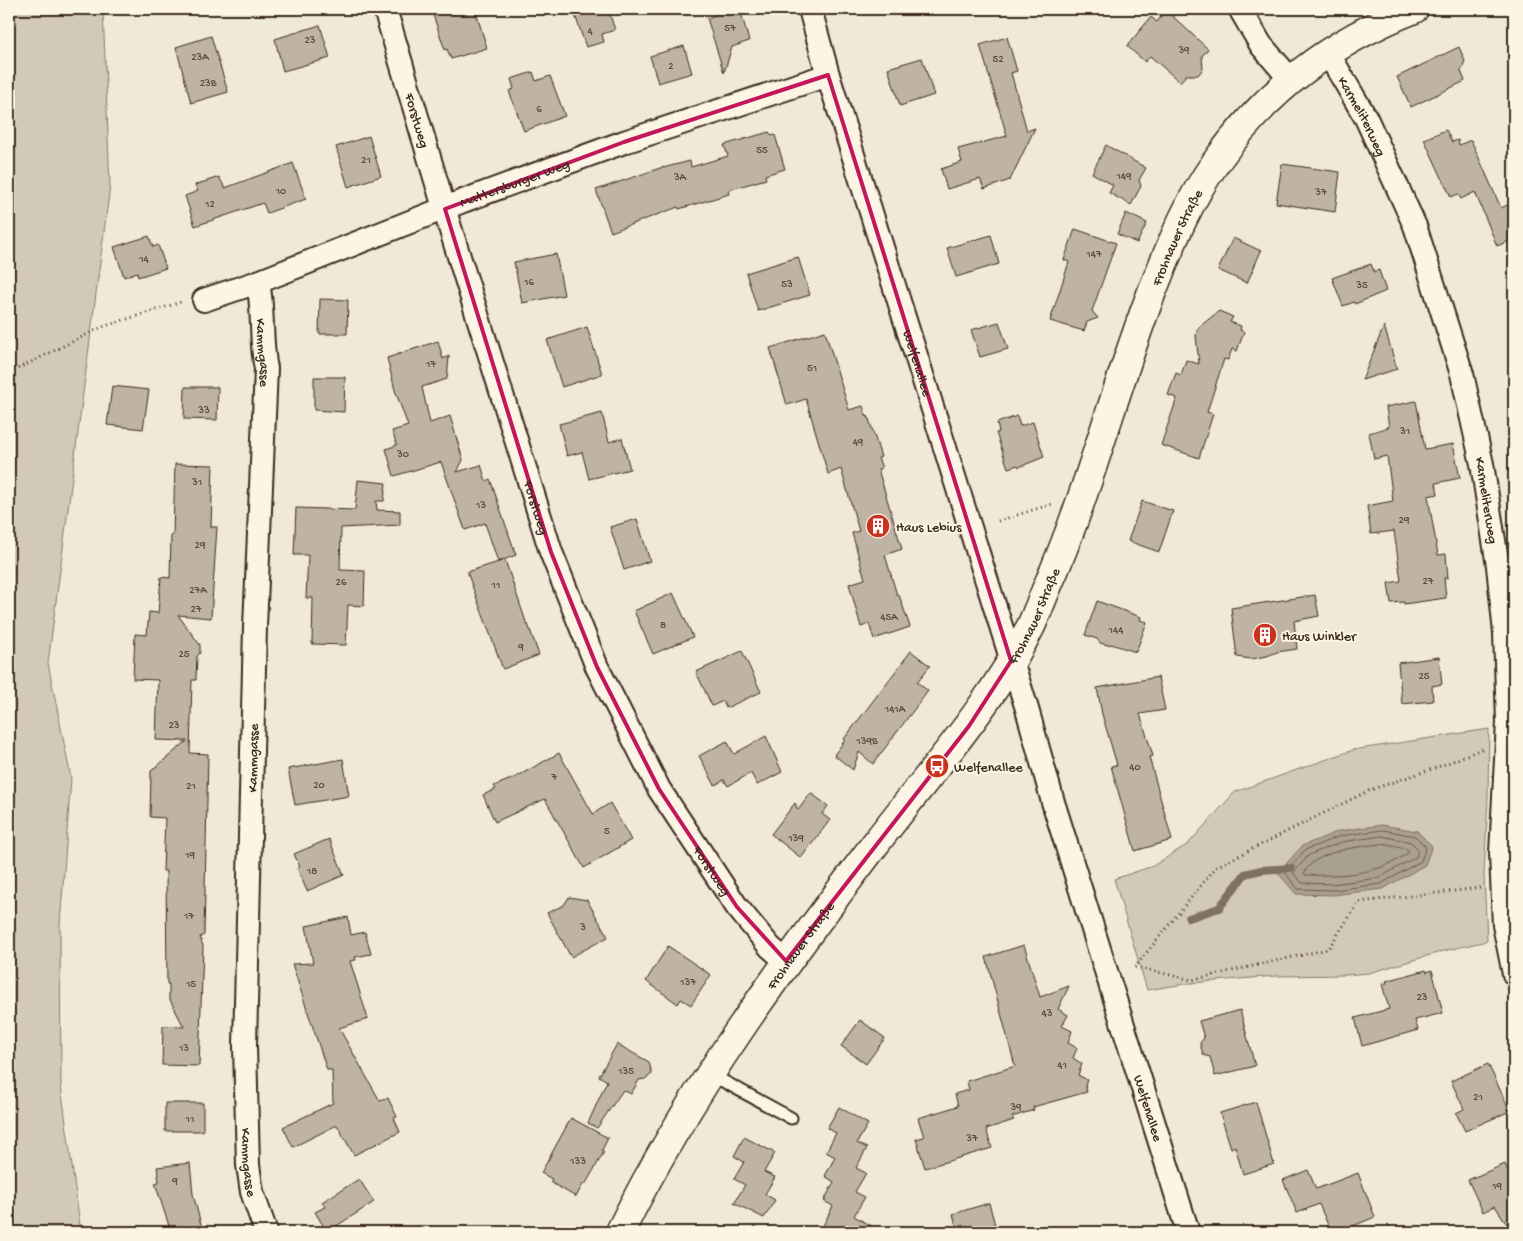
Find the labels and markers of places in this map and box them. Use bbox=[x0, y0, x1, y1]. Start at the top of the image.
building icon: Haus Lebius bbox=[865, 513, 891, 539]
place label: Haus Lebius bbox=[896, 520, 962, 537]
building icon: Haus Winkler bbox=[1252, 622, 1278, 648]
place label: Haus Winkler bbox=[1282, 629, 1357, 646]
bus stop icon: Welfenallee bbox=[924, 753, 950, 779]
place label: Welfenallee bbox=[954, 760, 1024, 777]

